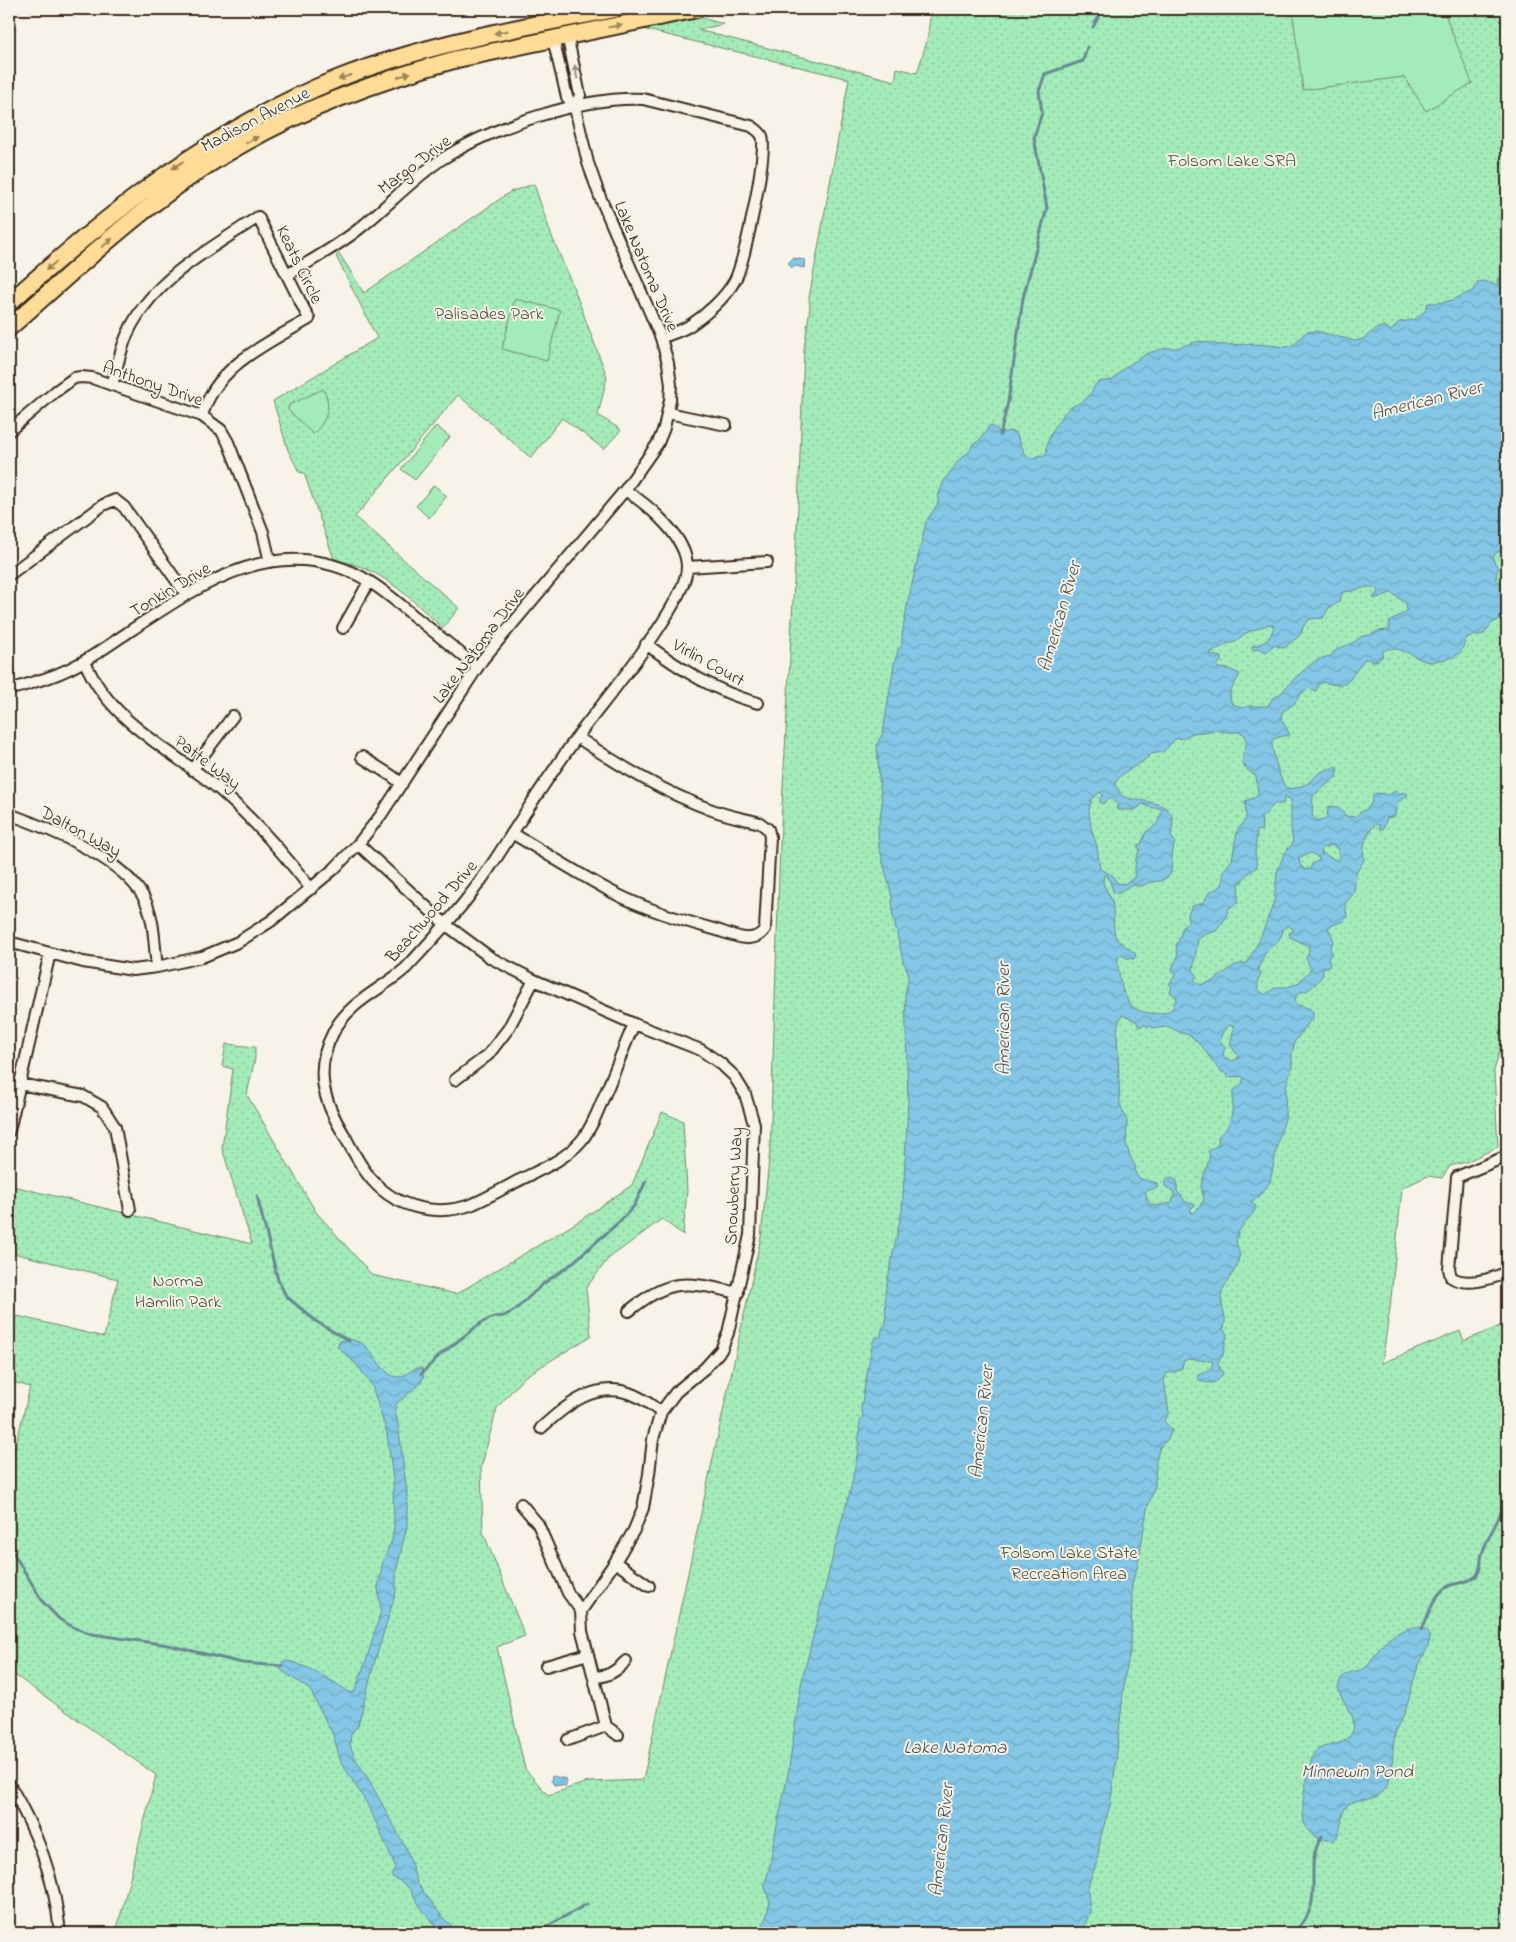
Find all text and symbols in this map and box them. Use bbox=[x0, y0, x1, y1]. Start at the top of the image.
one-way arrow bbox=[607, 21, 623, 29]
one-way arrow bbox=[494, 28, 509, 36]
one-way arrow bbox=[572, 64, 580, 79]
one-way arrow bbox=[396, 71, 411, 78]
one-way arrow bbox=[337, 73, 352, 81]
street label: Madison Avenue bbox=[197, 81, 316, 160]
street label: Margo Drive bbox=[373, 129, 459, 203]
one-way arrow bbox=[245, 136, 260, 144]
park label: Folsom Lake SRA bbox=[1167, 149, 1296, 175]
one-way arrow bbox=[172, 160, 185, 170]
street label: Lake Natoma Drive bbox=[606, 197, 685, 337]
street label: Keats Circle bbox=[268, 221, 329, 309]
one-way arrow bbox=[100, 238, 113, 249]
one-way arrow bbox=[46, 260, 58, 272]
park label: Palisades Park bbox=[435, 302, 543, 328]
street label: Anthony Drive bbox=[99, 356, 207, 415]
water label: American River bbox=[1368, 374, 1487, 428]
street label: Tonkin Drive bbox=[126, 556, 217, 625]
water label: American River bbox=[1032, 556, 1090, 675]
street label: Lake Natoma Drive bbox=[427, 582, 533, 710]
street label: Virlin Court bbox=[666, 633, 749, 694]
street label: Patte Way bbox=[168, 730, 246, 797]
street label: Dalton Way bbox=[34, 800, 125, 865]
street label: Beachwood Drive bbox=[380, 854, 485, 970]
water label: American River bbox=[991, 960, 1018, 1076]
street label: Snowberry Way bbox=[719, 1126, 751, 1246]
park label: Norma Hamlin Park bbox=[135, 1269, 221, 1316]
water label: American River bbox=[963, 1362, 1002, 1480]
park label: Folsom Lake State Recreation Area bbox=[999, 1541, 1138, 1588]
water label: Lake Natoma bbox=[903, 1735, 1007, 1762]
water label: Minnewin Pond bbox=[1301, 1759, 1414, 1786]
water label: American River bbox=[923, 1780, 962, 1898]

